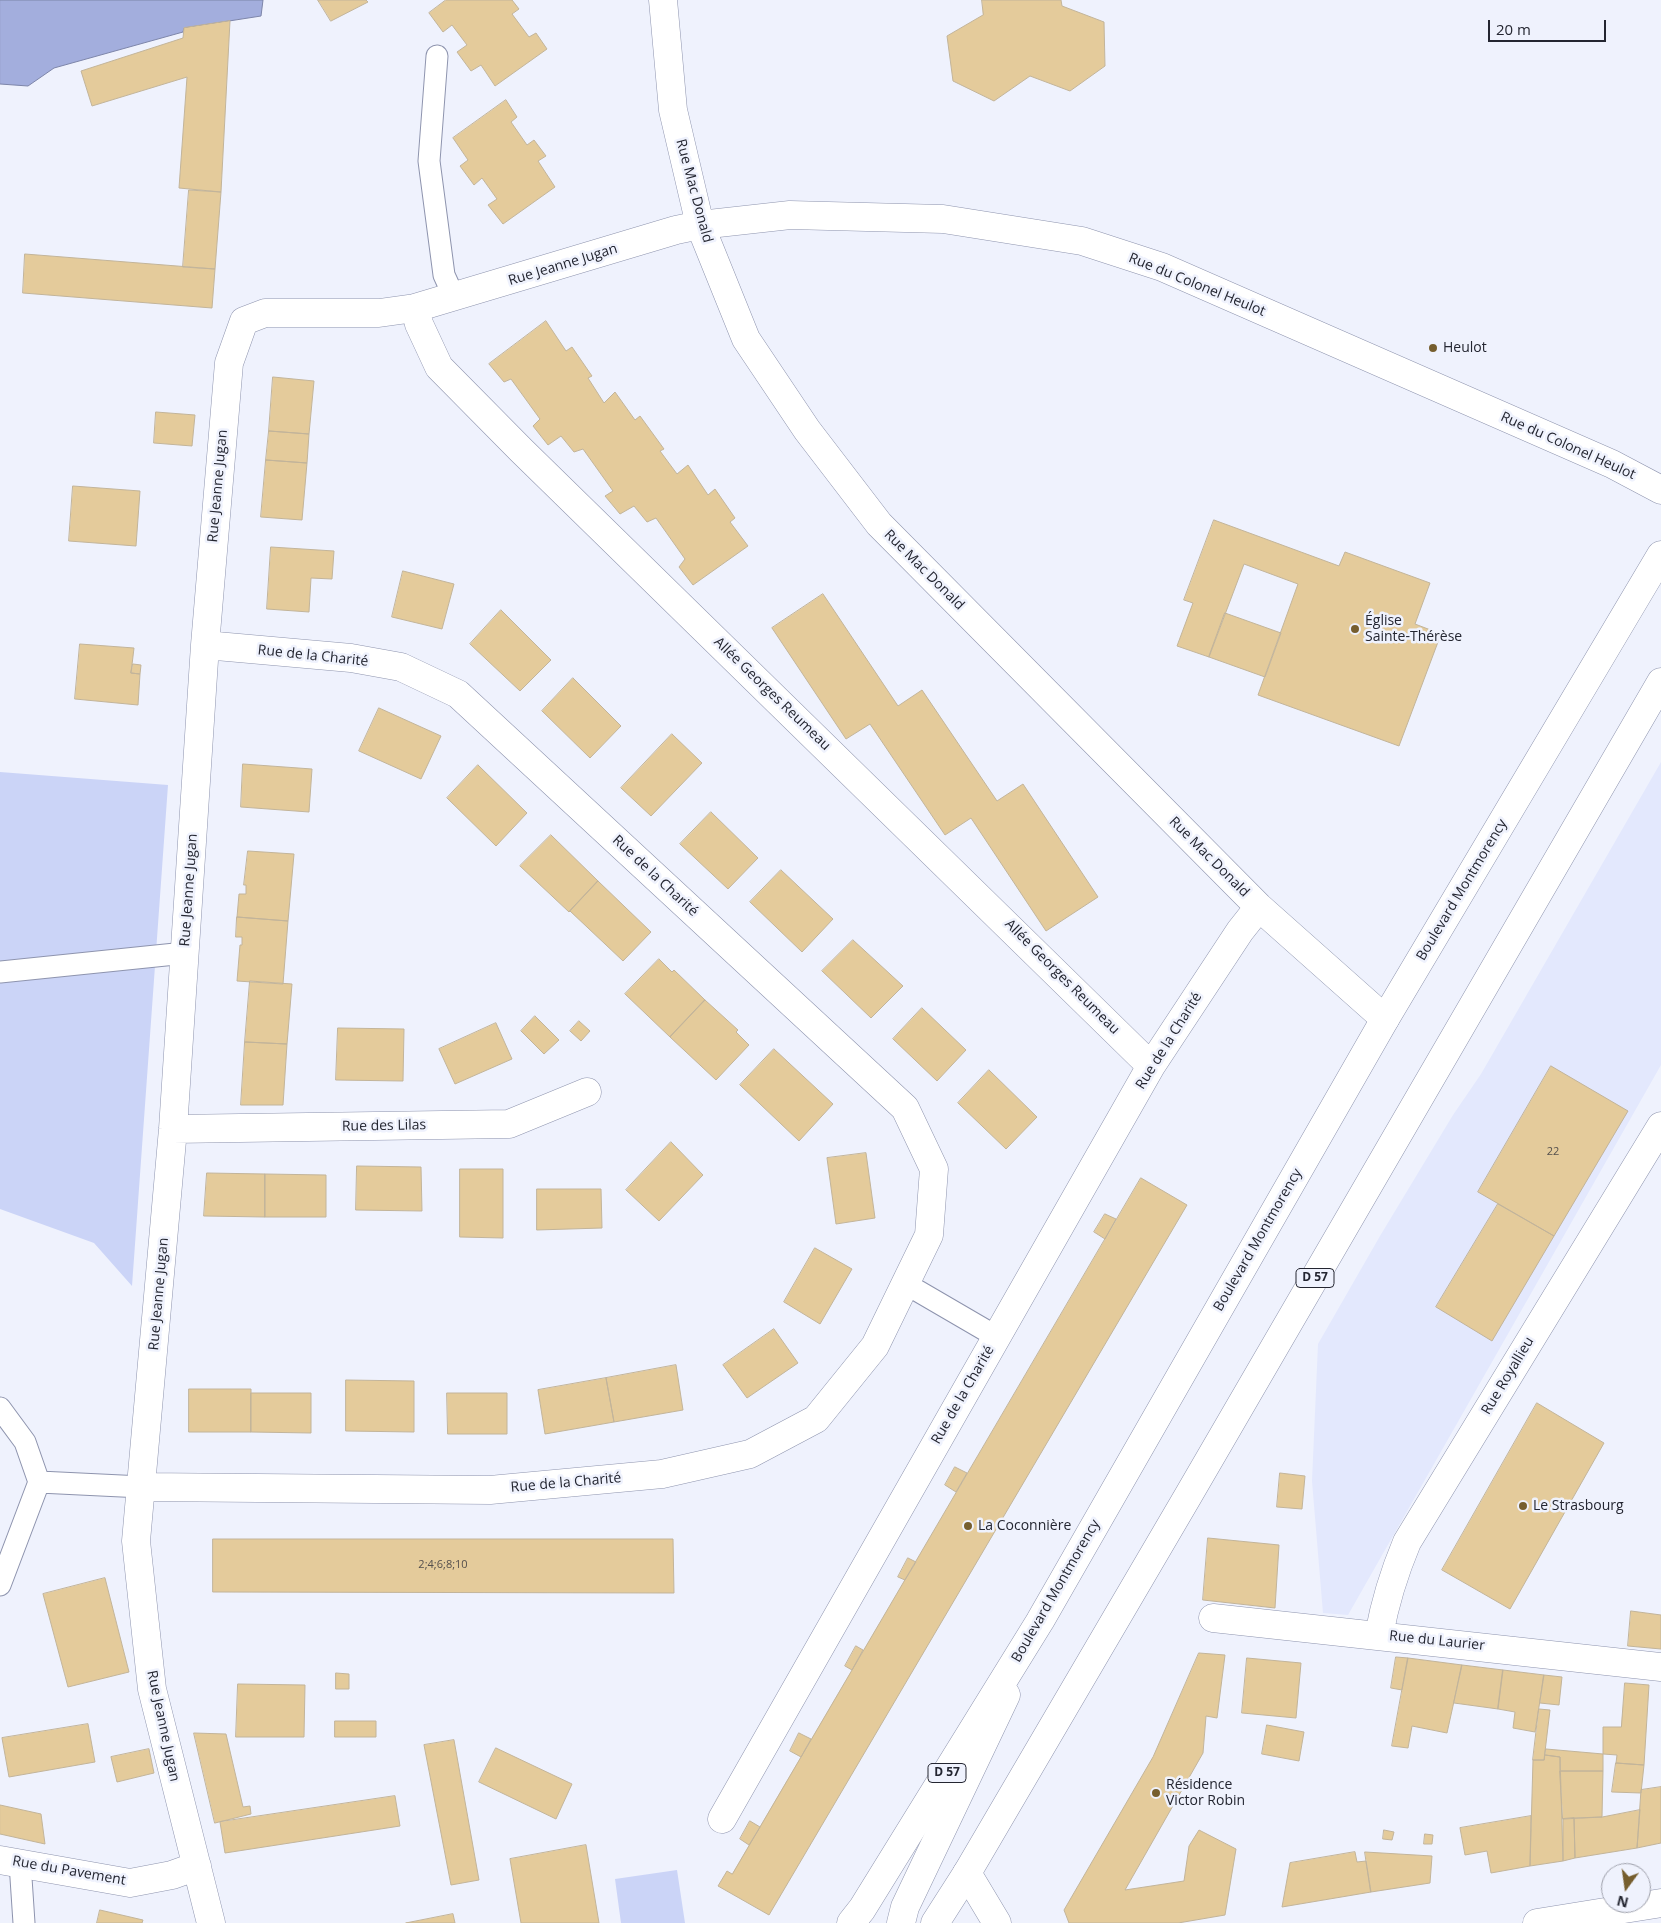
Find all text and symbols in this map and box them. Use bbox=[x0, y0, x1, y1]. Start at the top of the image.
scale bar bbox=[1491, 10, 1608, 42]
text: 20 m bbox=[1496, 19, 1531, 39]
street label: Rue Mac Donald bbox=[672, 137, 716, 245]
street label: Rue Jeanne Jugan bbox=[506, 240, 620, 290]
street label: Rue du Colonel Heulot bbox=[1126, 250, 1268, 320]
place label: Heulot bbox=[1443, 340, 1487, 356]
marker: Heulot bbox=[1427, 342, 1439, 354]
street label: Rue du Colonel Heulot bbox=[1498, 409, 1638, 483]
street label: Rue Jeanne Jugan bbox=[205, 429, 231, 543]
street label: Rue Mac Donald bbox=[880, 526, 968, 614]
place label: Église Sainte-Thérèse bbox=[1365, 613, 1462, 646]
marker: Église Sainte-Thérèse bbox=[1349, 623, 1361, 635]
street label: Allée Georges Reumeau bbox=[710, 634, 834, 754]
street label: Rue de la Charité bbox=[257, 642, 369, 670]
street label: Rue Mac Donald bbox=[1165, 813, 1253, 901]
street label: Boulevard Montmorency bbox=[1413, 816, 1511, 964]
street label: Rue de la Charité bbox=[609, 832, 701, 920]
street label: Rue Jeanne Jugan bbox=[177, 833, 201, 947]
street label: Allée Georges Reumeau bbox=[1001, 916, 1123, 1038]
street label: Rue de la Charité bbox=[1132, 989, 1206, 1093]
street label: Rue des Lilas bbox=[342, 1117, 426, 1135]
house number: 22 bbox=[1547, 1145, 1559, 1159]
street label: Boulevard Montmorency bbox=[1210, 1166, 1306, 1314]
street label: Rue Jeanne Jugan bbox=[146, 1237, 172, 1351]
road number: D 57 bbox=[1296, 1268, 1334, 1288]
street label: Rue Royallieu bbox=[1478, 1334, 1538, 1418]
street label: Rue de la Charité bbox=[928, 1343, 998, 1447]
street label: Rue de la Charité bbox=[510, 1470, 622, 1496]
place label: Le Strasbourg bbox=[1533, 1498, 1624, 1514]
marker: Le Strasbourg bbox=[1517, 1500, 1529, 1512]
street label: Boulevard Montmorency bbox=[1008, 1517, 1104, 1665]
place label: La Coconnière bbox=[978, 1518, 1071, 1534]
marker: La Coconnière bbox=[962, 1520, 974, 1532]
house number: 2;4;6;8;10 bbox=[418, 1558, 468, 1572]
street label: Rue du Laurier bbox=[1388, 1628, 1486, 1654]
street label: Rue Jeanne Jugan bbox=[143, 1669, 183, 1783]
road number: D 57 bbox=[928, 1764, 966, 1782]
place label: Résidence Victor Robin bbox=[1166, 1777, 1245, 1810]
marker: Résidence Victor Robin bbox=[1150, 1787, 1162, 1799]
street label: Rue du Pavement bbox=[11, 1853, 127, 1889]
north arrow bbox=[1601, 1863, 1651, 1913]
text: N bbox=[1615, 1891, 1630, 1913]

